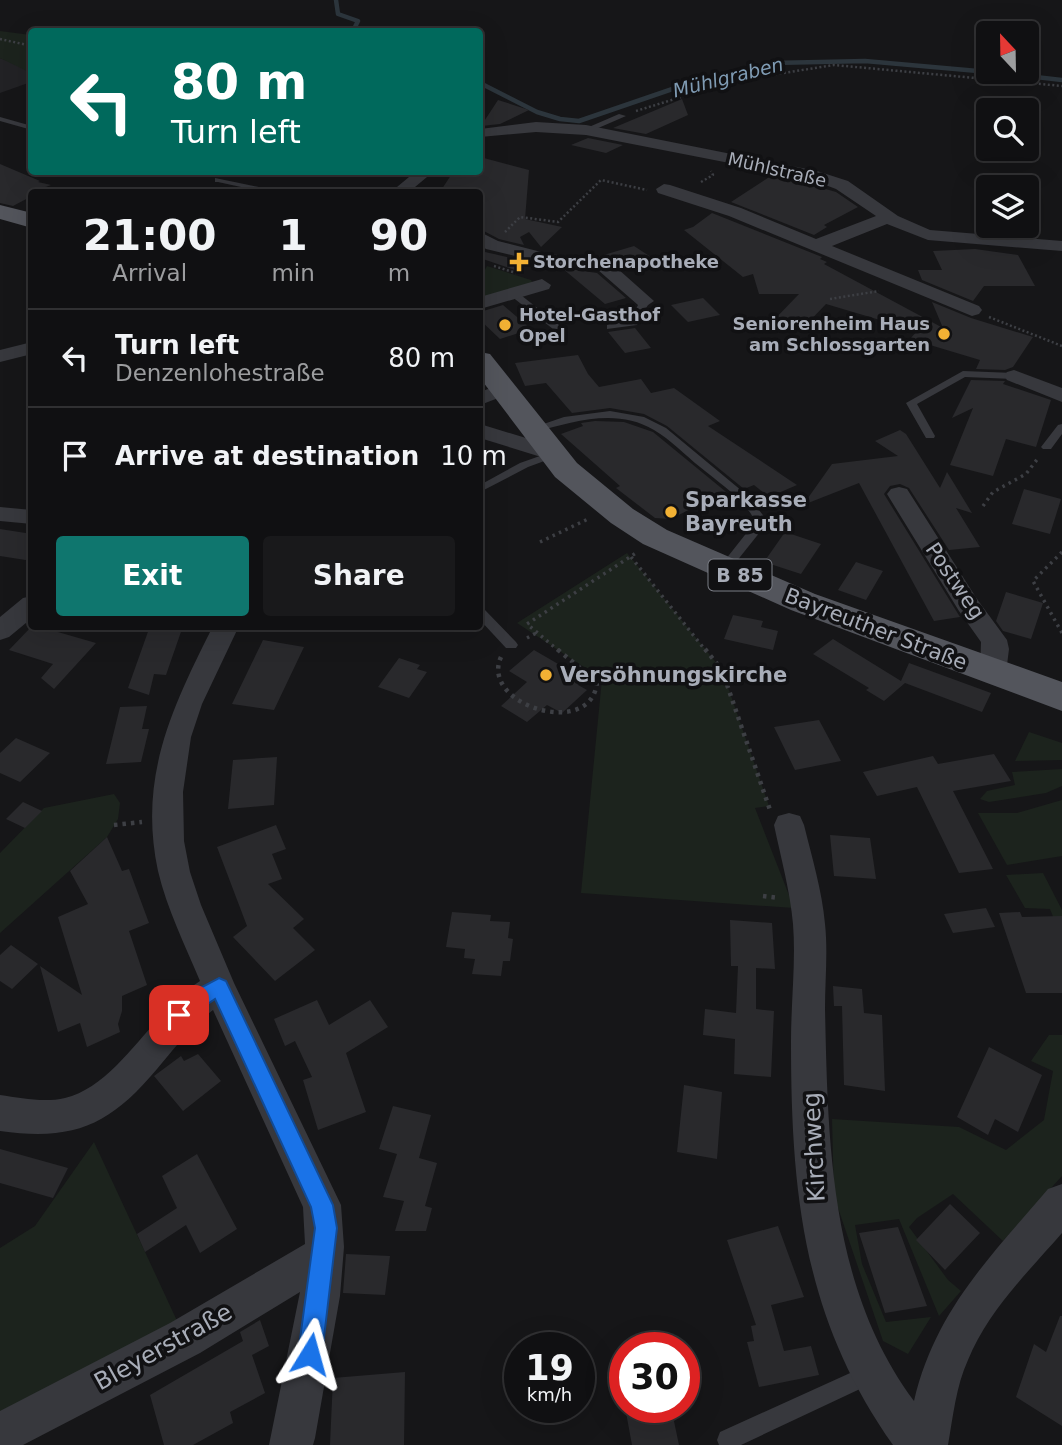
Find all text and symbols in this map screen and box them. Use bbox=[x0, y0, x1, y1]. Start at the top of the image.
north arrow bbox=[976, 21, 1040, 84]
map controls bbox=[976, 21, 1039, 238]
water label: Mühlgraben bbox=[670, 53, 786, 101]
text: 80 m bbox=[171, 54, 307, 111]
icon: left bbox=[56, 56, 147, 147]
button: search bbox=[976, 98, 1039, 161]
text: Turn left bbox=[171, 113, 301, 151]
street label: Mühlstraße bbox=[726, 148, 829, 191]
button: layers bbox=[976, 175, 1039, 238]
text: 21:00 bbox=[83, 211, 217, 260]
text: 1 bbox=[278, 211, 308, 260]
text: 90 bbox=[370, 211, 428, 260]
place label: Storchenapotheke bbox=[533, 251, 719, 272]
marker: Storchenapotheke bbox=[511, 254, 527, 270]
text: Arrival bbox=[112, 260, 187, 286]
text: min bbox=[271, 260, 315, 286]
text: m bbox=[388, 260, 410, 286]
place label: Hotel-Gasthof Opel bbox=[519, 304, 660, 346]
place label: Seniorenheim Haus am Schlossgarten bbox=[733, 313, 930, 355]
marker: Hotel-Gasthof Opel bbox=[497, 317, 513, 333]
marker: Seniorenheim Haus am Schlossgarten bbox=[936, 326, 952, 342]
text: Turn left bbox=[115, 330, 239, 360]
icon: left bbox=[56, 339, 94, 377]
text: 80 m bbox=[388, 343, 455, 373]
text: Denzenlohestraße bbox=[115, 360, 325, 386]
icon: arrive bbox=[56, 437, 94, 475]
text: Arrive at destination bbox=[115, 441, 419, 471]
text: 10 m bbox=[440, 441, 507, 471]
place label: Sparkasse Bayreuth bbox=[685, 488, 807, 536]
marker: Sparkasse Bayreuth bbox=[663, 504, 679, 520]
button: Exit bbox=[56, 536, 249, 616]
button: Share bbox=[263, 536, 455, 616]
street label: Postweg bbox=[921, 538, 989, 624]
road number: B 85 bbox=[708, 560, 772, 590]
street label: Bayreuther Straße bbox=[782, 583, 970, 675]
place label: Versöhnungskirche bbox=[560, 663, 787, 687]
marker: Versöhnungskirche bbox=[538, 667, 554, 683]
pin bbox=[149, 985, 209, 1045]
icon: arrive bbox=[160, 996, 198, 1034]
street label: Kirchweg bbox=[797, 1091, 831, 1203]
street label: Bleyerstraße bbox=[89, 1298, 237, 1396]
position arrow bbox=[273, 1317, 347, 1391]
speed limit sign: 30 bbox=[609, 1332, 700, 1423]
text: 19 bbox=[525, 1348, 574, 1388]
text: km/h bbox=[527, 1384, 572, 1405]

